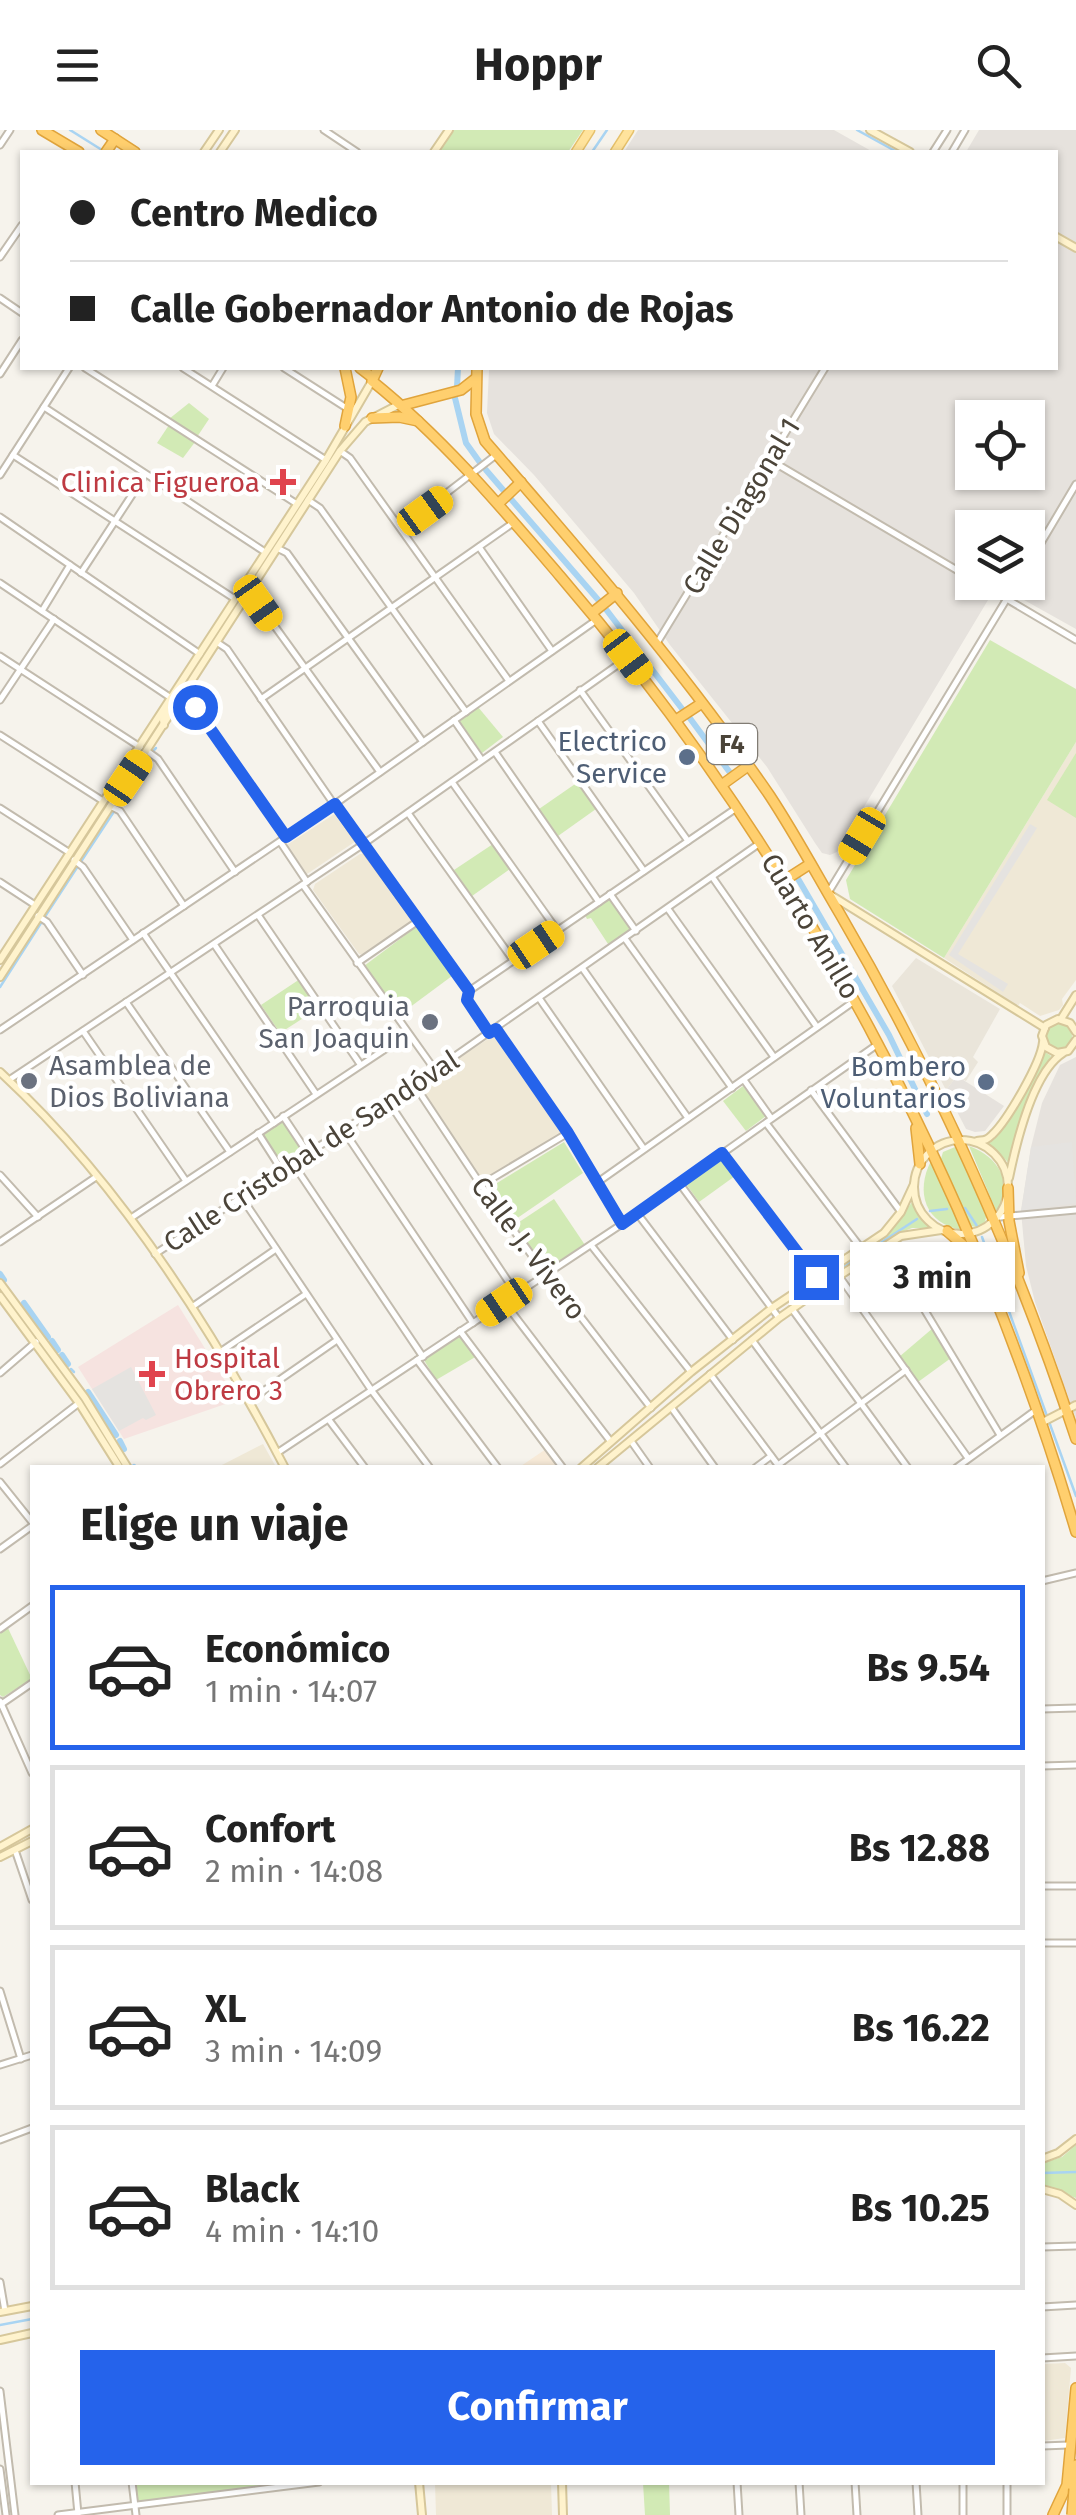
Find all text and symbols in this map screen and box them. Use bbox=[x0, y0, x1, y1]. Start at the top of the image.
icon: menu bbox=[50, 38, 105, 93]
text: Hoppr bbox=[474, 38, 602, 92]
icon: search bbox=[971, 38, 1026, 93]
text: Centro Medico bbox=[130, 190, 378, 236]
text: Calle Gobernador Antonio de Rojas bbox=[130, 286, 734, 332]
map controls bbox=[955, 400, 1045, 600]
button: locate bbox=[955, 400, 1045, 490]
street label: Calle Diagonal 1 bbox=[676, 412, 807, 600]
place label: Clinica Figueroa bbox=[61, 466, 260, 499]
marker: Clinica Figueroa bbox=[270, 469, 296, 495]
car bbox=[392, 481, 458, 541]
button: layers bbox=[955, 510, 1045, 600]
car bbox=[229, 570, 287, 636]
car bbox=[598, 624, 658, 690]
route start bbox=[173, 685, 218, 730]
road number: F4 bbox=[707, 724, 757, 764]
place label: Electrico Service bbox=[558, 725, 667, 790]
car bbox=[99, 745, 157, 811]
marker: Electrico Service bbox=[676, 746, 698, 768]
car bbox=[834, 803, 890, 869]
street label: Cuarto Anillo bbox=[754, 847, 867, 1005]
car bbox=[503, 916, 569, 974]
place label: Parroquia San Joaquin bbox=[258, 990, 410, 1055]
marker: Parroquia San Joaquin bbox=[419, 1011, 441, 1033]
street label: Calle Cristobal de Sandóval bbox=[158, 1044, 465, 1259]
place label: Asamblea de Dios Boliviana bbox=[49, 1049, 230, 1114]
place label: Bombero Voluntarios bbox=[821, 1050, 966, 1115]
marker: Asamblea de Dios Boliviana bbox=[18, 1070, 40, 1092]
marker: Bombero Voluntarios bbox=[975, 1071, 997, 1093]
street label: Calle J. Vivero bbox=[464, 1170, 593, 1326]
callout: 3 min bbox=[851, 1242, 1016, 1312]
route end bbox=[794, 1255, 839, 1300]
text: 3 min bbox=[893, 1258, 972, 1296]
car bbox=[471, 1273, 537, 1331]
place label: Hospital Obrero 3 bbox=[174, 1342, 283, 1407]
marker: Hospital Obrero 3 bbox=[139, 1361, 165, 1387]
text: Elige un viaje bbox=[80, 1498, 348, 1552]
icon: car bbox=[85, 1623, 175, 1713]
text: Económico bbox=[205, 1626, 390, 1672]
text: Bs 9.54 bbox=[867, 1645, 990, 1691]
text: 1 min · 14:07 bbox=[205, 1672, 377, 1710]
icon: car bbox=[85, 1803, 175, 1893]
text: Confort bbox=[205, 1806, 335, 1852]
text: Bs 12.88 bbox=[849, 1825, 990, 1871]
text: 2 min · 14:08 bbox=[205, 1852, 383, 1890]
icon: car bbox=[85, 1983, 175, 2073]
text: XL bbox=[205, 1986, 247, 2032]
text: Bs 16.22 bbox=[852, 2005, 990, 2051]
text: 3 min · 14:09 bbox=[205, 2032, 382, 2070]
icon: car bbox=[85, 2163, 175, 2253]
text: Black bbox=[205, 2166, 300, 2212]
text: Bs 10.25 bbox=[850, 2185, 990, 2231]
text: 4 min · 14:10 bbox=[205, 2212, 379, 2250]
button: Confirmar bbox=[80, 2350, 995, 2465]

